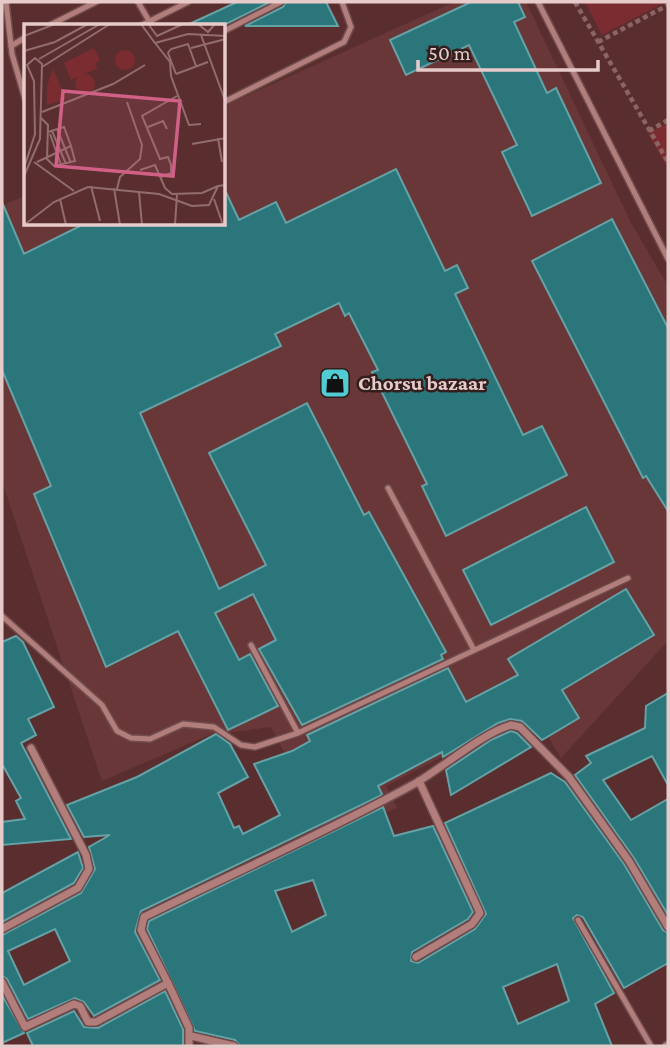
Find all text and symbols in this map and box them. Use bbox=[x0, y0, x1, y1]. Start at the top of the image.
inset map bbox=[24, 24, 226, 226]
scale bar bbox=[418, 28, 598, 72]
text: 50 m bbox=[428, 41, 471, 65]
shop icon: Chorsu bazaar bbox=[318, 366, 352, 400]
place label: Chorsu bazaar bbox=[358, 371, 487, 395]

